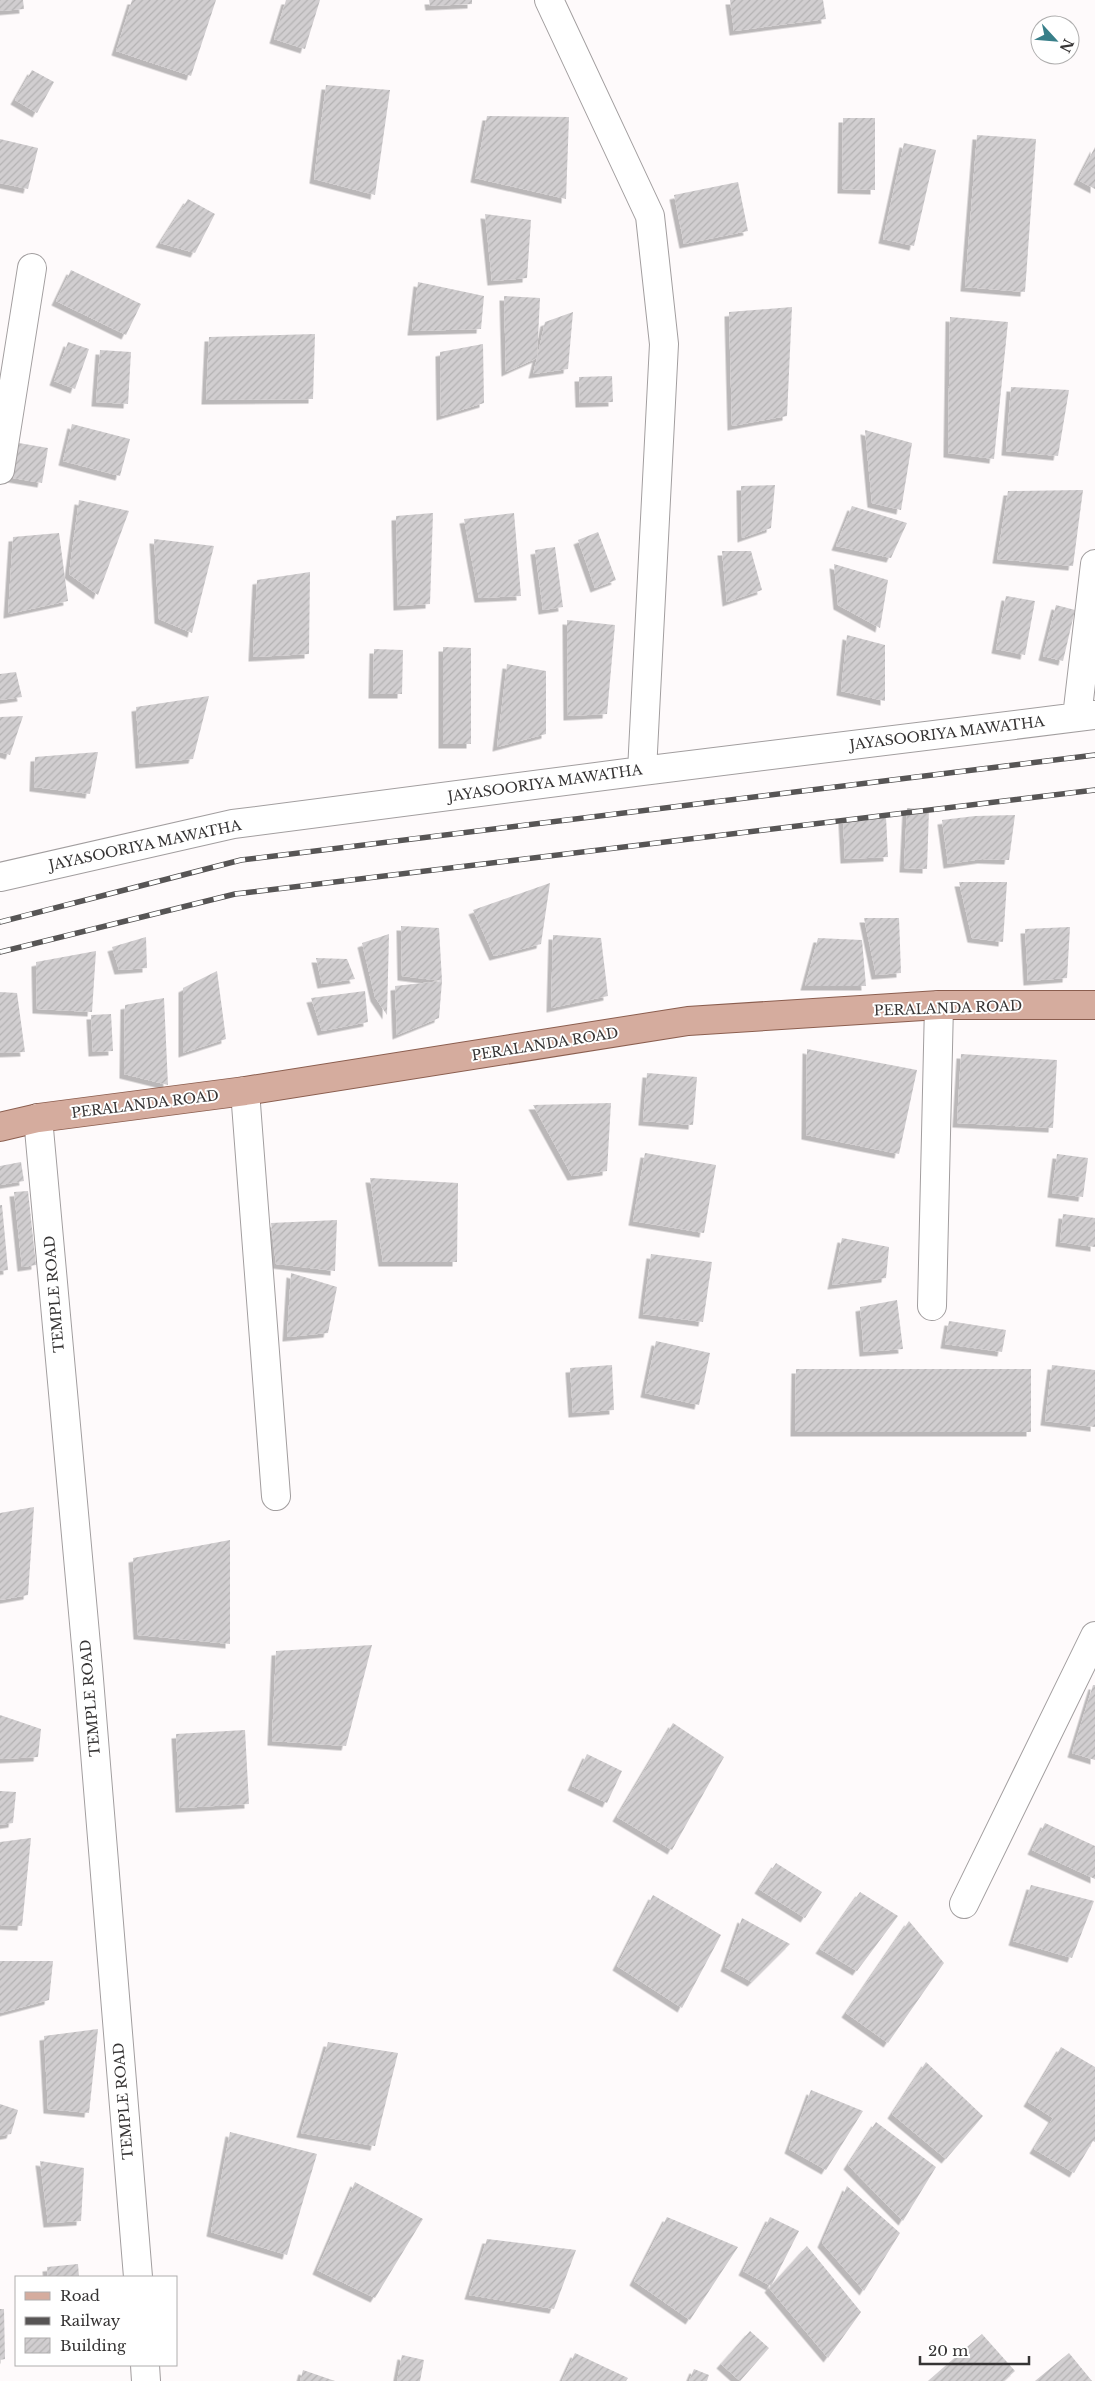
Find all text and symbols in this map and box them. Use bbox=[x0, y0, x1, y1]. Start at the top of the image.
north arrow bbox=[1030, 15, 1080, 65]
text: N bbox=[1056, 36, 1078, 56]
street label: JAYASOORIYA MAWATHA bbox=[847, 712, 1046, 754]
street label: JAYASOORIYA MAWATHA bbox=[445, 760, 644, 806]
street label: JAYASOORIYA MAWATHA bbox=[45, 816, 243, 875]
street label: PERALANDA ROAD bbox=[874, 996, 1022, 1020]
street label: PERALANDA ROAD bbox=[470, 1024, 620, 1064]
street label: PERALANDA ROAD bbox=[70, 1086, 220, 1122]
street label: TEMPLE ROAD bbox=[40, 1235, 68, 1353]
street label: TEMPLE ROAD bbox=[76, 1639, 104, 1757]
street label: TEMPLE ROAD bbox=[109, 2042, 137, 2160]
legend bbox=[15, 2276, 178, 2366]
text: Road bbox=[60, 2286, 100, 2305]
text: Railway bbox=[60, 2311, 121, 2330]
scale bar bbox=[920, 2334, 1029, 2366]
text: Building bbox=[60, 2336, 127, 2355]
text: 20 m bbox=[928, 2341, 968, 2360]

